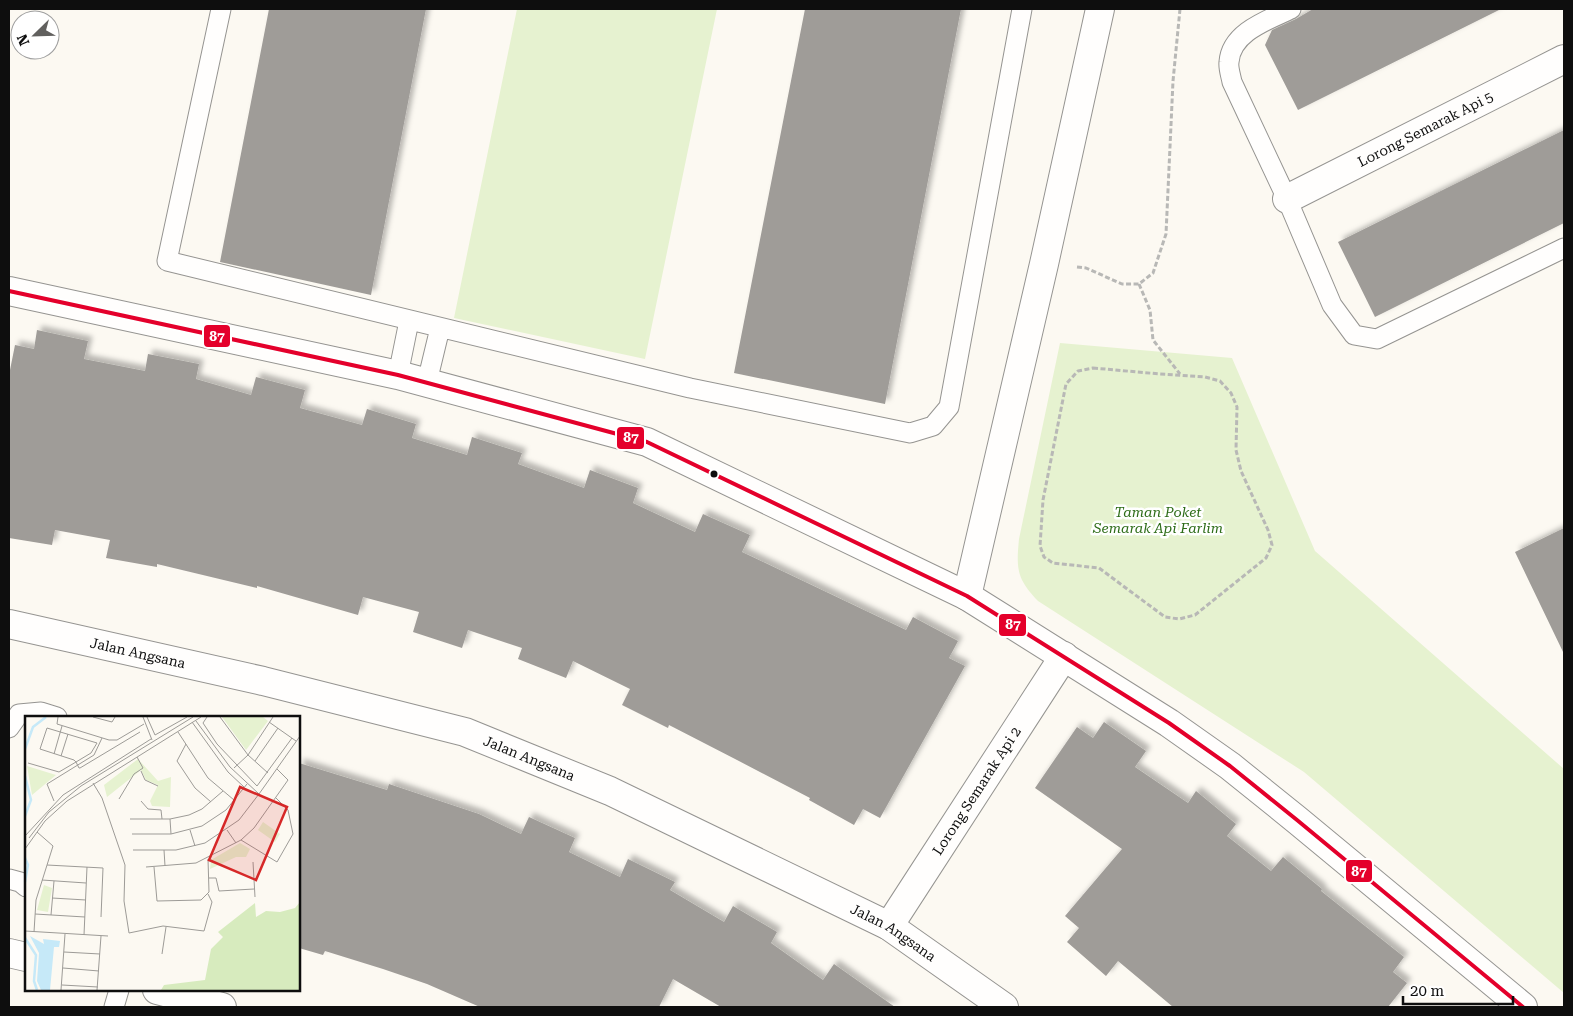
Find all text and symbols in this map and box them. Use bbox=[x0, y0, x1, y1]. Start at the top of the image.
north arrow bbox=[10, 10, 60, 60]
text: N bbox=[13, 32, 33, 48]
street label: Lorong Semarak Api 5 bbox=[1355, 88, 1496, 170]
line badge: 87 bbox=[203, 324, 231, 348]
text: 87 bbox=[209, 328, 225, 344]
line badge: 87 bbox=[616, 426, 645, 450]
text: 87 bbox=[623, 429, 639, 445]
unlabelled marker bbox=[709, 469, 719, 479]
park label: Taman Poket Semarak Api Farlim bbox=[1092, 504, 1223, 536]
line badge: 87 bbox=[998, 613, 1027, 637]
text: 87 bbox=[1005, 616, 1021, 632]
street label: Jalan Angsana bbox=[89, 634, 187, 671]
inset map bbox=[25, 716, 300, 991]
street label: Lorong Semarak Api 2 bbox=[929, 724, 1024, 858]
street label: Jalan Angsana bbox=[481, 732, 578, 784]
line badge: 87 bbox=[1345, 859, 1373, 883]
text: 87 bbox=[1351, 863, 1367, 879]
street label: Jalan Angsana bbox=[848, 901, 939, 965]
scale bar bbox=[1403, 974, 1513, 1006]
text: 20 m bbox=[1410, 982, 1445, 1000]

